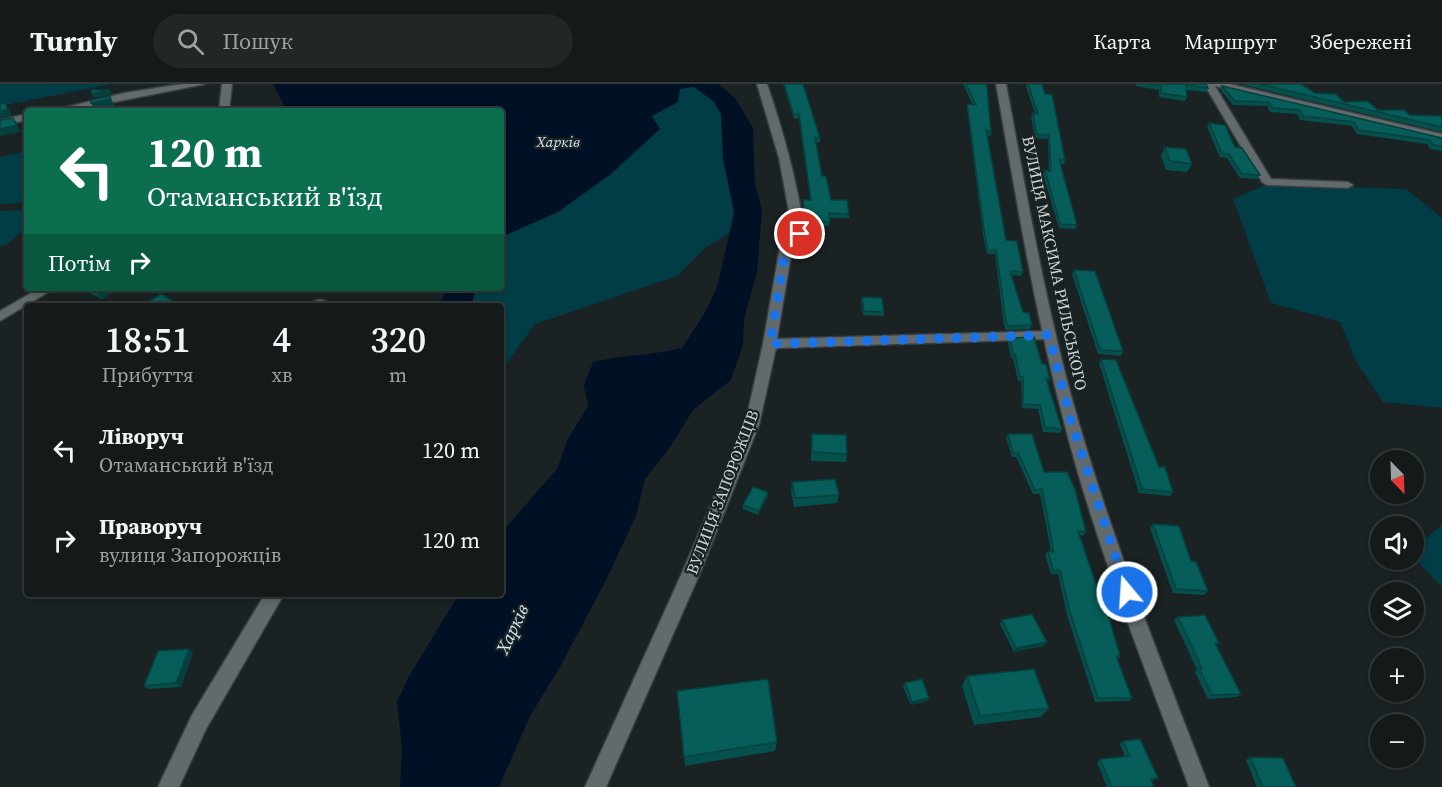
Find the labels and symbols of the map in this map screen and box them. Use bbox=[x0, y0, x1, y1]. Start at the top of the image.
water label: Харків bbox=[535, 131, 580, 152]
street label: ВУЛИЦЯ МАКСИМА РИЛЬСЬКОГО bbox=[1017, 134, 1093, 392]
pin bbox=[774, 208, 825, 259]
street label: ВУЛИЦЯ ЗАПОРОЖЦІВ bbox=[680, 407, 764, 577]
north arrow bbox=[1370, 450, 1424, 504]
position arrow bbox=[1095, 560, 1159, 624]
water label: Харків bbox=[489, 600, 535, 659]

